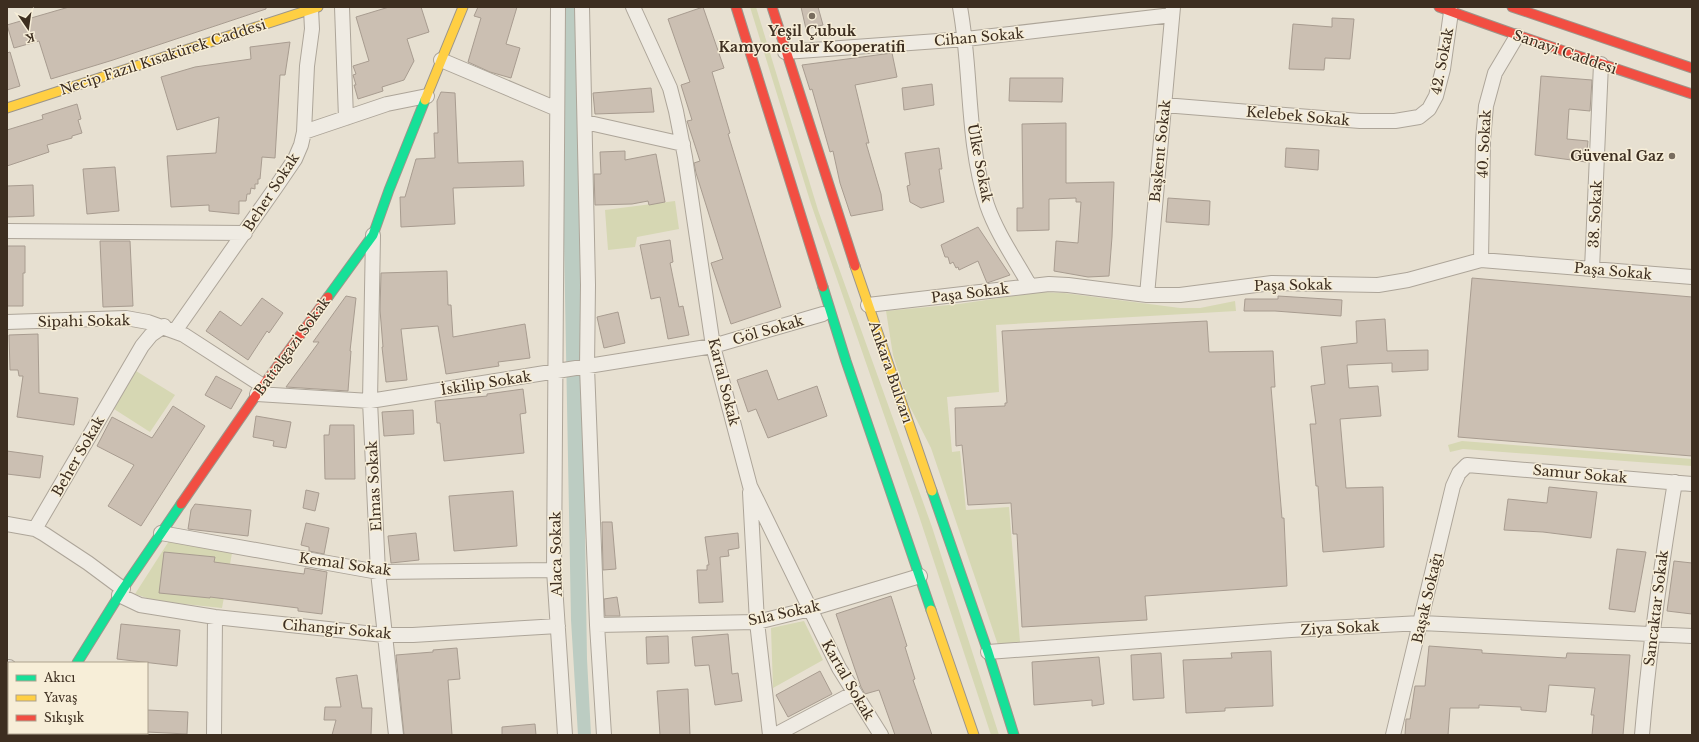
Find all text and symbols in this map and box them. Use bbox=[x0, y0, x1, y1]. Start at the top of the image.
north arrow bbox=[8, 8, 48, 48]
marker: Yeşil Çubuk Kamyoncular Kooperatifi bbox=[807, 11, 817, 21]
street label: Necip Fazıl Kısakürek Caddesi bbox=[58, 15, 269, 99]
place label: Yeşil Çubuk Kamyoncular Kooperatifi bbox=[719, 22, 906, 56]
street label: Cihan Sokak bbox=[933, 24, 1025, 50]
street label: 42. Sokak bbox=[1427, 26, 1457, 96]
street label: Sanayi Caddesi bbox=[1511, 26, 1620, 78]
text: K bbox=[23, 30, 36, 46]
street label: Başkent Sokak bbox=[1146, 98, 1174, 203]
street label: Kelebek Sokak bbox=[1245, 103, 1351, 130]
street label: 40. Sokak bbox=[1473, 109, 1495, 179]
street label: Ülke Sokak bbox=[964, 122, 998, 204]
place label: Güvenal Gaz bbox=[1570, 147, 1664, 165]
street label: Beher Sokak bbox=[239, 149, 303, 235]
marker: Güvenal Gaz bbox=[1667, 151, 1677, 161]
street label: 38. Sokak bbox=[1584, 179, 1606, 248]
street label: Paşa Sokak bbox=[1573, 259, 1653, 283]
street label: Paşa Sokak bbox=[1254, 275, 1333, 295]
street label: Paşa Sokak bbox=[930, 279, 1010, 307]
street label: Battalgazi Sokak bbox=[250, 293, 334, 399]
street label: Sipahi Sokak bbox=[38, 311, 131, 331]
street label: Göl Sokak bbox=[730, 311, 806, 349]
street label: Ankara Bulvarı bbox=[865, 317, 917, 426]
street label: Kartal Sokak bbox=[704, 336, 744, 428]
street label: İskilip Sokak bbox=[439, 367, 533, 399]
street label: Beher Sokak bbox=[48, 412, 108, 499]
street label: Elmas Sokak bbox=[363, 440, 385, 532]
street label: Samur Sokak bbox=[1532, 461, 1628, 487]
street label: Alaca Sokak bbox=[546, 511, 566, 598]
street label: Kemal Sokak bbox=[298, 549, 393, 579]
street label: Sancaktar Sokak bbox=[1640, 549, 1672, 667]
street label: Başak Sokağı bbox=[1408, 551, 1446, 645]
street label: Sıla Sokak bbox=[746, 597, 822, 629]
street label: Cihangir Sokak bbox=[282, 615, 393, 643]
street label: Ziya Sokak bbox=[1300, 617, 1380, 639]
street label: Kartal Sokak bbox=[818, 636, 879, 724]
legend bbox=[8, 662, 148, 734]
text: Akıcı bbox=[43, 670, 75, 685]
text: Yavaş bbox=[43, 690, 77, 705]
text: Sıkışık bbox=[44, 710, 85, 725]

